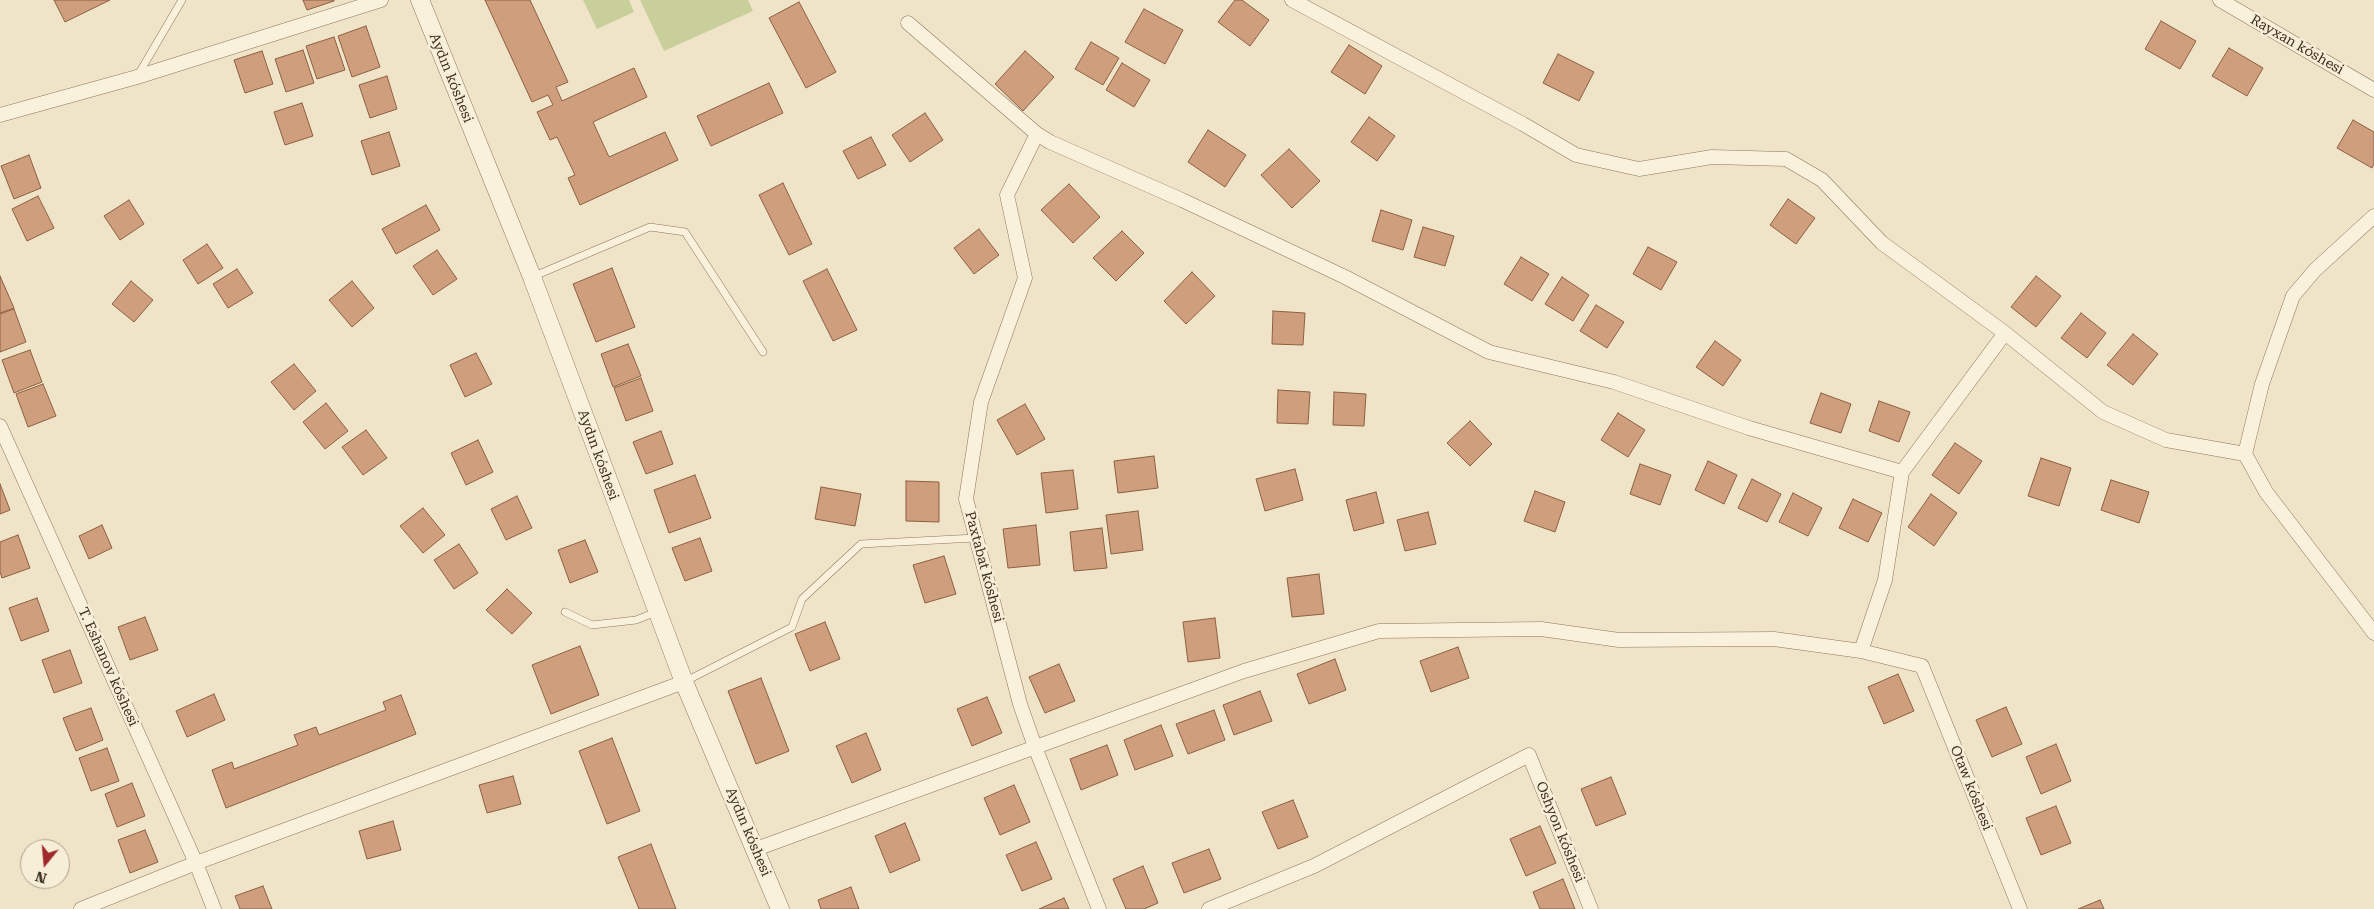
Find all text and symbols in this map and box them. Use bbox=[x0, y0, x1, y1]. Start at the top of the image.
street label: Rayxan kóshesi bbox=[2247, 11, 2347, 79]
street label: Aydın kóshesi bbox=[425, 31, 477, 125]
street label: Aydın kóshesi bbox=[574, 408, 622, 502]
street label: Paxtabat kóshesi bbox=[961, 510, 1007, 624]
street label: T. Eshanov kóshesi bbox=[74, 605, 142, 729]
street label: Otaw kóshesi bbox=[1946, 743, 1996, 833]
street label: Oshyon kóshesi bbox=[1532, 779, 1588, 885]
street label: Aydın kóshesi bbox=[722, 785, 774, 879]
north arrow bbox=[20, 839, 70, 889]
text: N bbox=[33, 868, 48, 887]

